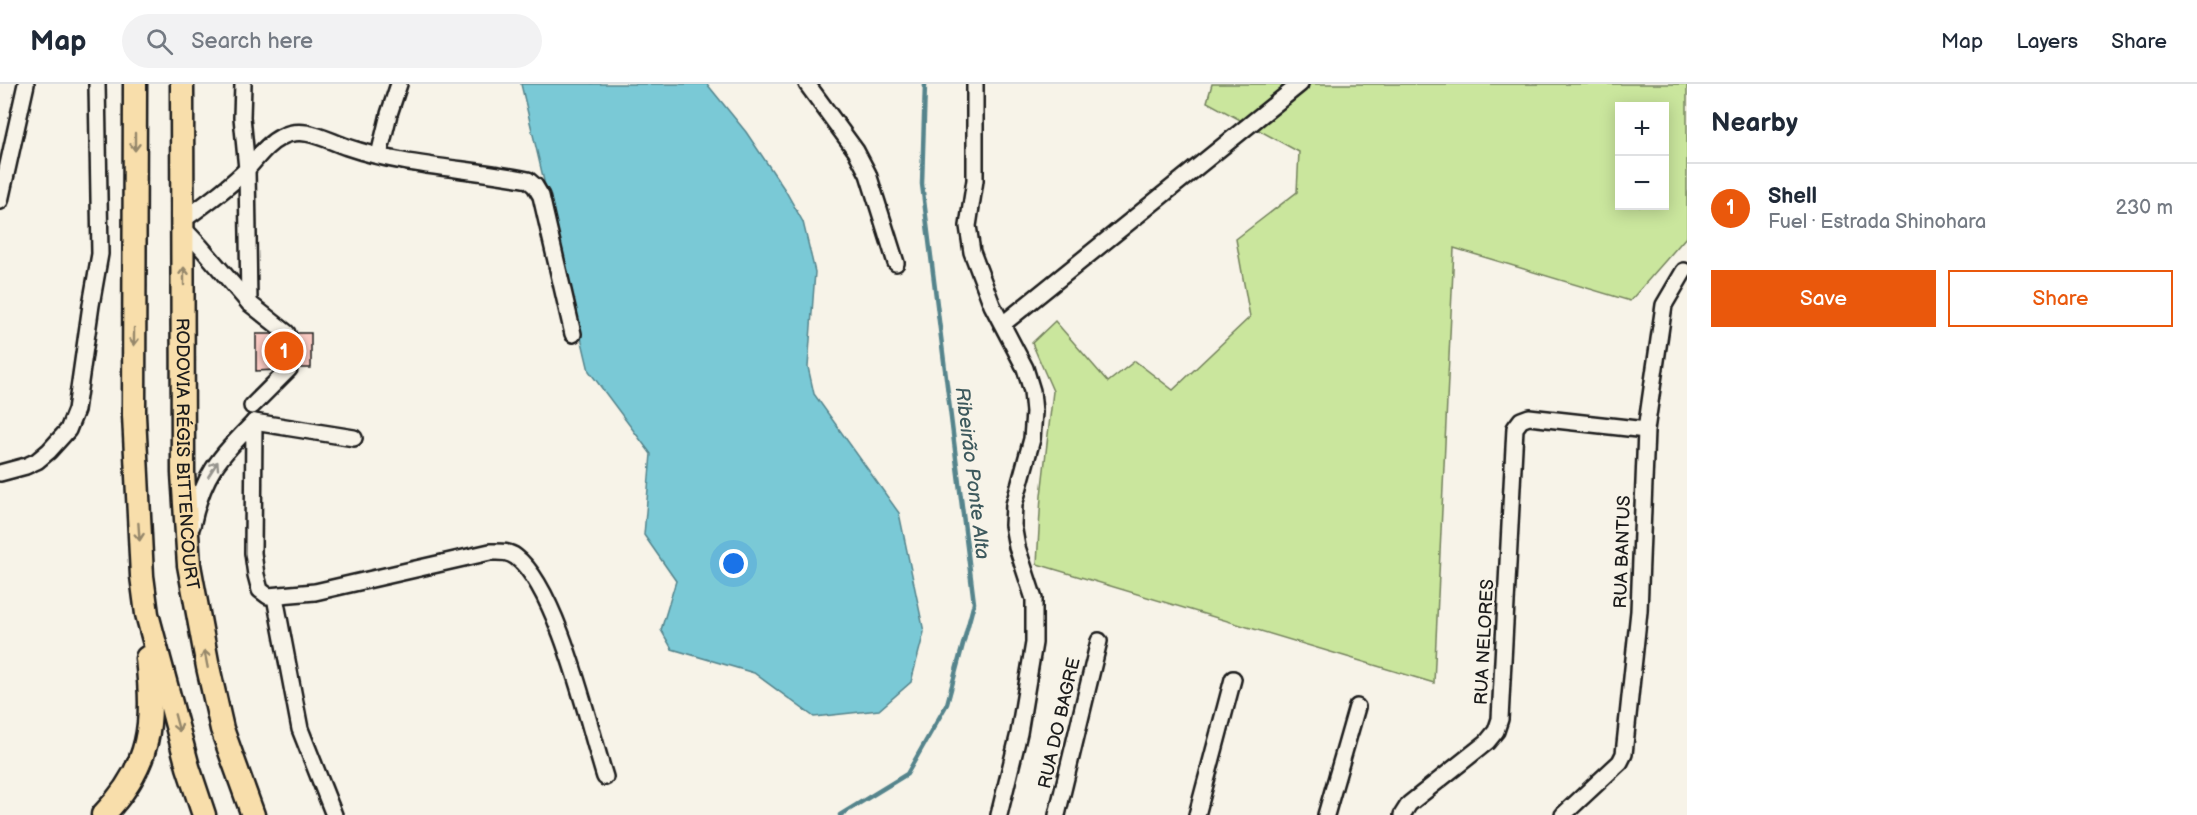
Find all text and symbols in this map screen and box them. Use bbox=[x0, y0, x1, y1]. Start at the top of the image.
search box bbox=[122, 14, 542, 68]
text: Map bbox=[30, 25, 86, 58]
icon: search bbox=[143, 25, 176, 58]
text: Search here bbox=[191, 28, 313, 55]
text: Map bbox=[1941, 29, 1983, 54]
text: Layers bbox=[2016, 29, 2078, 54]
text: Share bbox=[2111, 29, 2167, 54]
map controls bbox=[1615, 102, 1669, 210]
button: + bbox=[1615, 102, 1669, 156]
text: Nearby bbox=[1711, 108, 1798, 139]
one-way arrow bbox=[129, 132, 141, 152]
button: − bbox=[1615, 156, 1669, 210]
text: Shell bbox=[1768, 183, 1817, 210]
text: 1 bbox=[1726, 196, 1735, 220]
text: 230 m bbox=[2116, 196, 2173, 220]
text: Fuel · Estrada Shinohara bbox=[1768, 210, 1986, 234]
one-way arrow bbox=[178, 267, 190, 287]
button: Save bbox=[1711, 270, 1936, 327]
button: Share bbox=[1948, 270, 2173, 327]
street label: RODOVIA RÉGIS BITTENCOURT bbox=[172, 318, 203, 592]
one-way arrow bbox=[128, 327, 140, 347]
pin: 1 bbox=[264, 328, 304, 374]
water label: Ribeirão Ponte Alta bbox=[950, 386, 994, 561]
one-way arrow bbox=[208, 461, 220, 478]
street label: RUA BANTUS bbox=[1610, 495, 1635, 609]
one-way arrow bbox=[134, 522, 145, 542]
your location bbox=[719, 549, 748, 578]
street label: RUA NELORES bbox=[1471, 579, 1498, 705]
one-way arrow bbox=[200, 649, 211, 669]
street label: RUA DO BAGRE bbox=[1034, 655, 1085, 791]
one-way arrow bbox=[171, 713, 183, 732]

